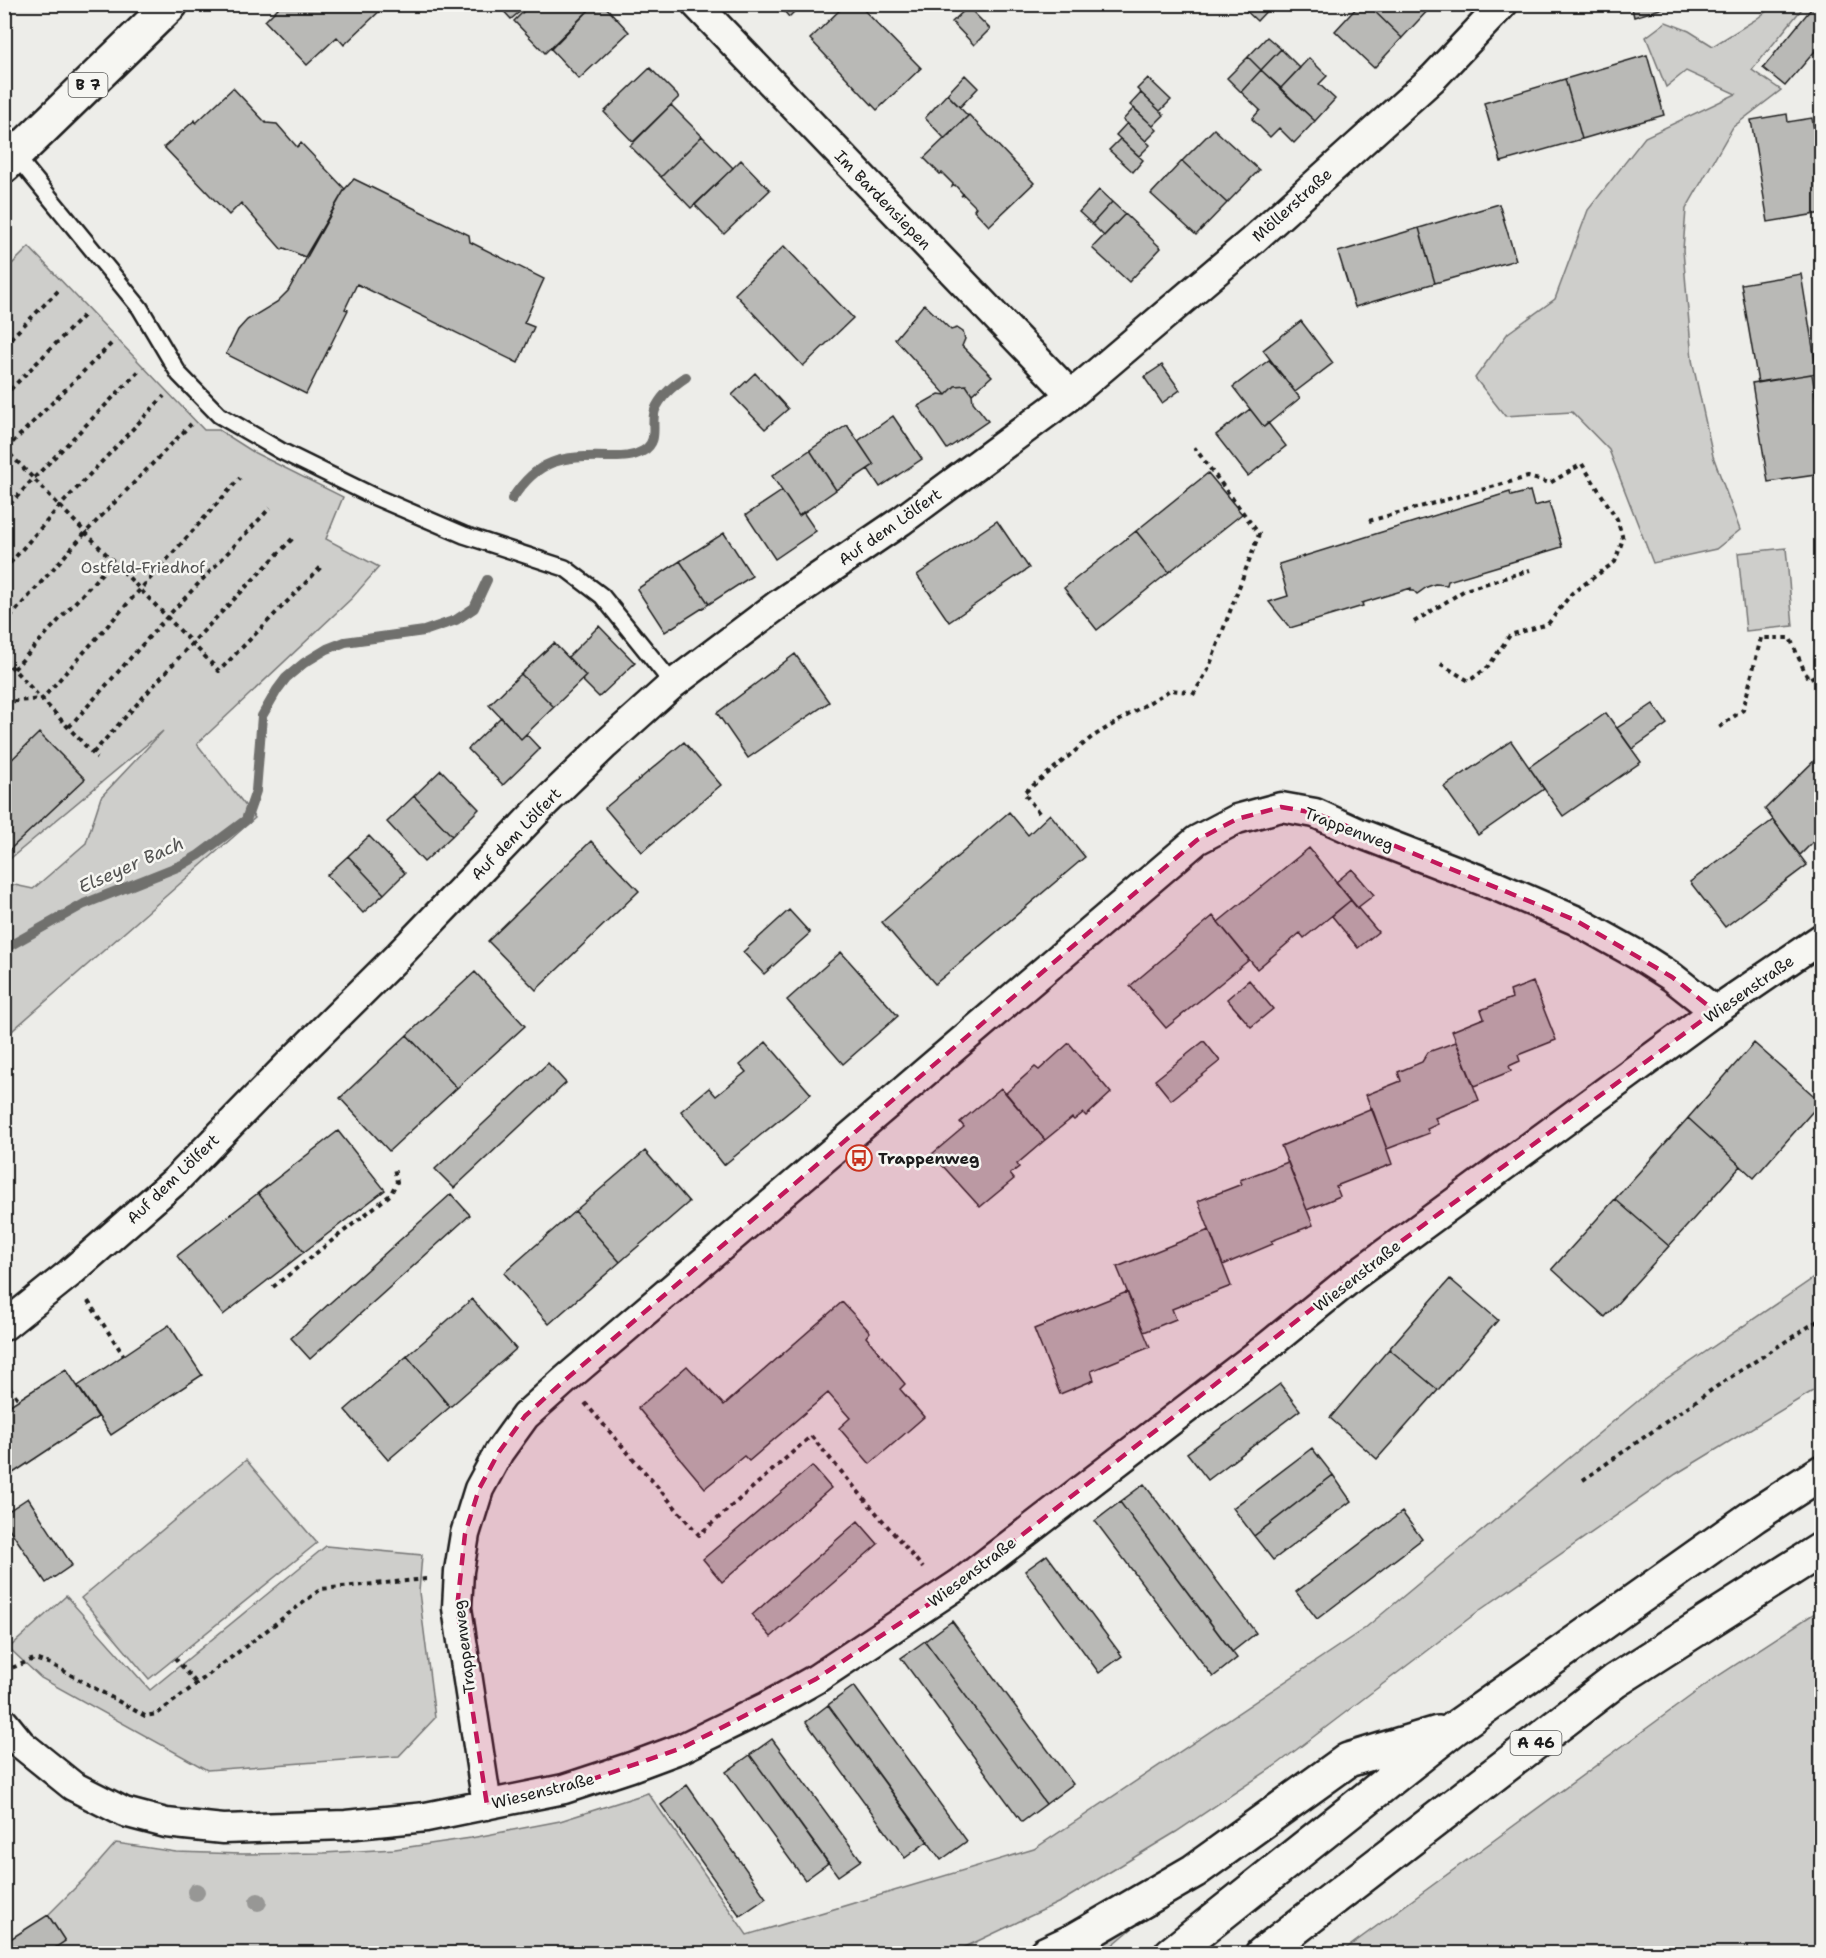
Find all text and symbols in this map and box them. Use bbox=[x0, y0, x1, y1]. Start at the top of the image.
road number: B 7 bbox=[68, 73, 107, 97]
street label: Im Bardensiepen bbox=[830, 146, 936, 254]
street label: Möllerstraße bbox=[1248, 164, 1336, 246]
street label: Auf dem Lölfert bbox=[834, 484, 946, 570]
park label: Ostfeld-Friedhof bbox=[81, 557, 206, 578]
street label: Auf dem Lölfert bbox=[466, 783, 566, 885]
street label: Trappenweg bbox=[1301, 802, 1397, 856]
water label: Elseyer Bach bbox=[75, 831, 187, 899]
street label: Wiesenstraße bbox=[1700, 950, 1798, 1028]
street label: Auf dem Lölfert bbox=[122, 1129, 224, 1229]
bus stop icon: Trappenweg bbox=[844, 1143, 874, 1173]
place label: Trappenweg bbox=[878, 1148, 979, 1169]
street label: Wiesenstraße bbox=[1309, 1235, 1405, 1317]
street label: Wiesenstraße bbox=[924, 1532, 1020, 1612]
street label: Trappenweg bbox=[448, 1599, 480, 1695]
road number: A 46 bbox=[1510, 1731, 1562, 1755]
street label: Wiesenstraße bbox=[489, 1768, 597, 1814]

